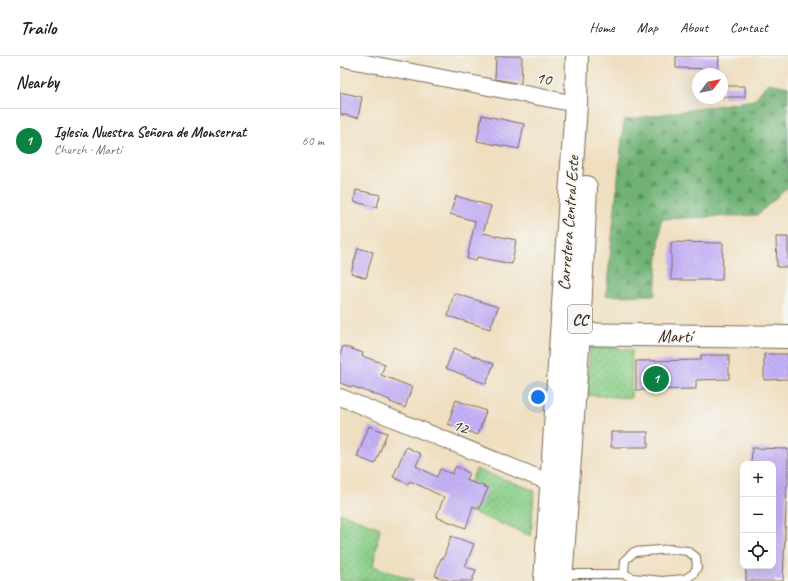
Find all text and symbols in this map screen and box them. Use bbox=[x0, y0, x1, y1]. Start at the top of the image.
text: Trailo bbox=[20, 16, 56, 40]
text: Home bbox=[589, 19, 615, 36]
text: Map bbox=[637, 19, 658, 36]
text: About bbox=[680, 19, 708, 36]
text: Contact bbox=[730, 19, 768, 36]
street label: 10 bbox=[534, 67, 555, 91]
north arrow bbox=[692, 68, 728, 104]
text: Nearby bbox=[16, 72, 59, 93]
text: Iglesia Nuestra Señora de Monserrat bbox=[54, 123, 246, 142]
text: 1 bbox=[26, 133, 32, 149]
text: 60 m bbox=[302, 133, 324, 149]
text: Church · Martí bbox=[54, 142, 122, 158]
street label: Carretera Central Este bbox=[553, 154, 584, 291]
road number: CC bbox=[568, 305, 592, 333]
street label: Martí bbox=[658, 326, 696, 347]
pin: 1 bbox=[643, 364, 669, 394]
your location bbox=[528, 387, 548, 407]
street label: 12 bbox=[450, 414, 473, 440]
map controls bbox=[740, 461, 776, 569]
button: + bbox=[740, 461, 776, 497]
button: − bbox=[740, 497, 776, 533]
button: locate bbox=[740, 533, 776, 569]

